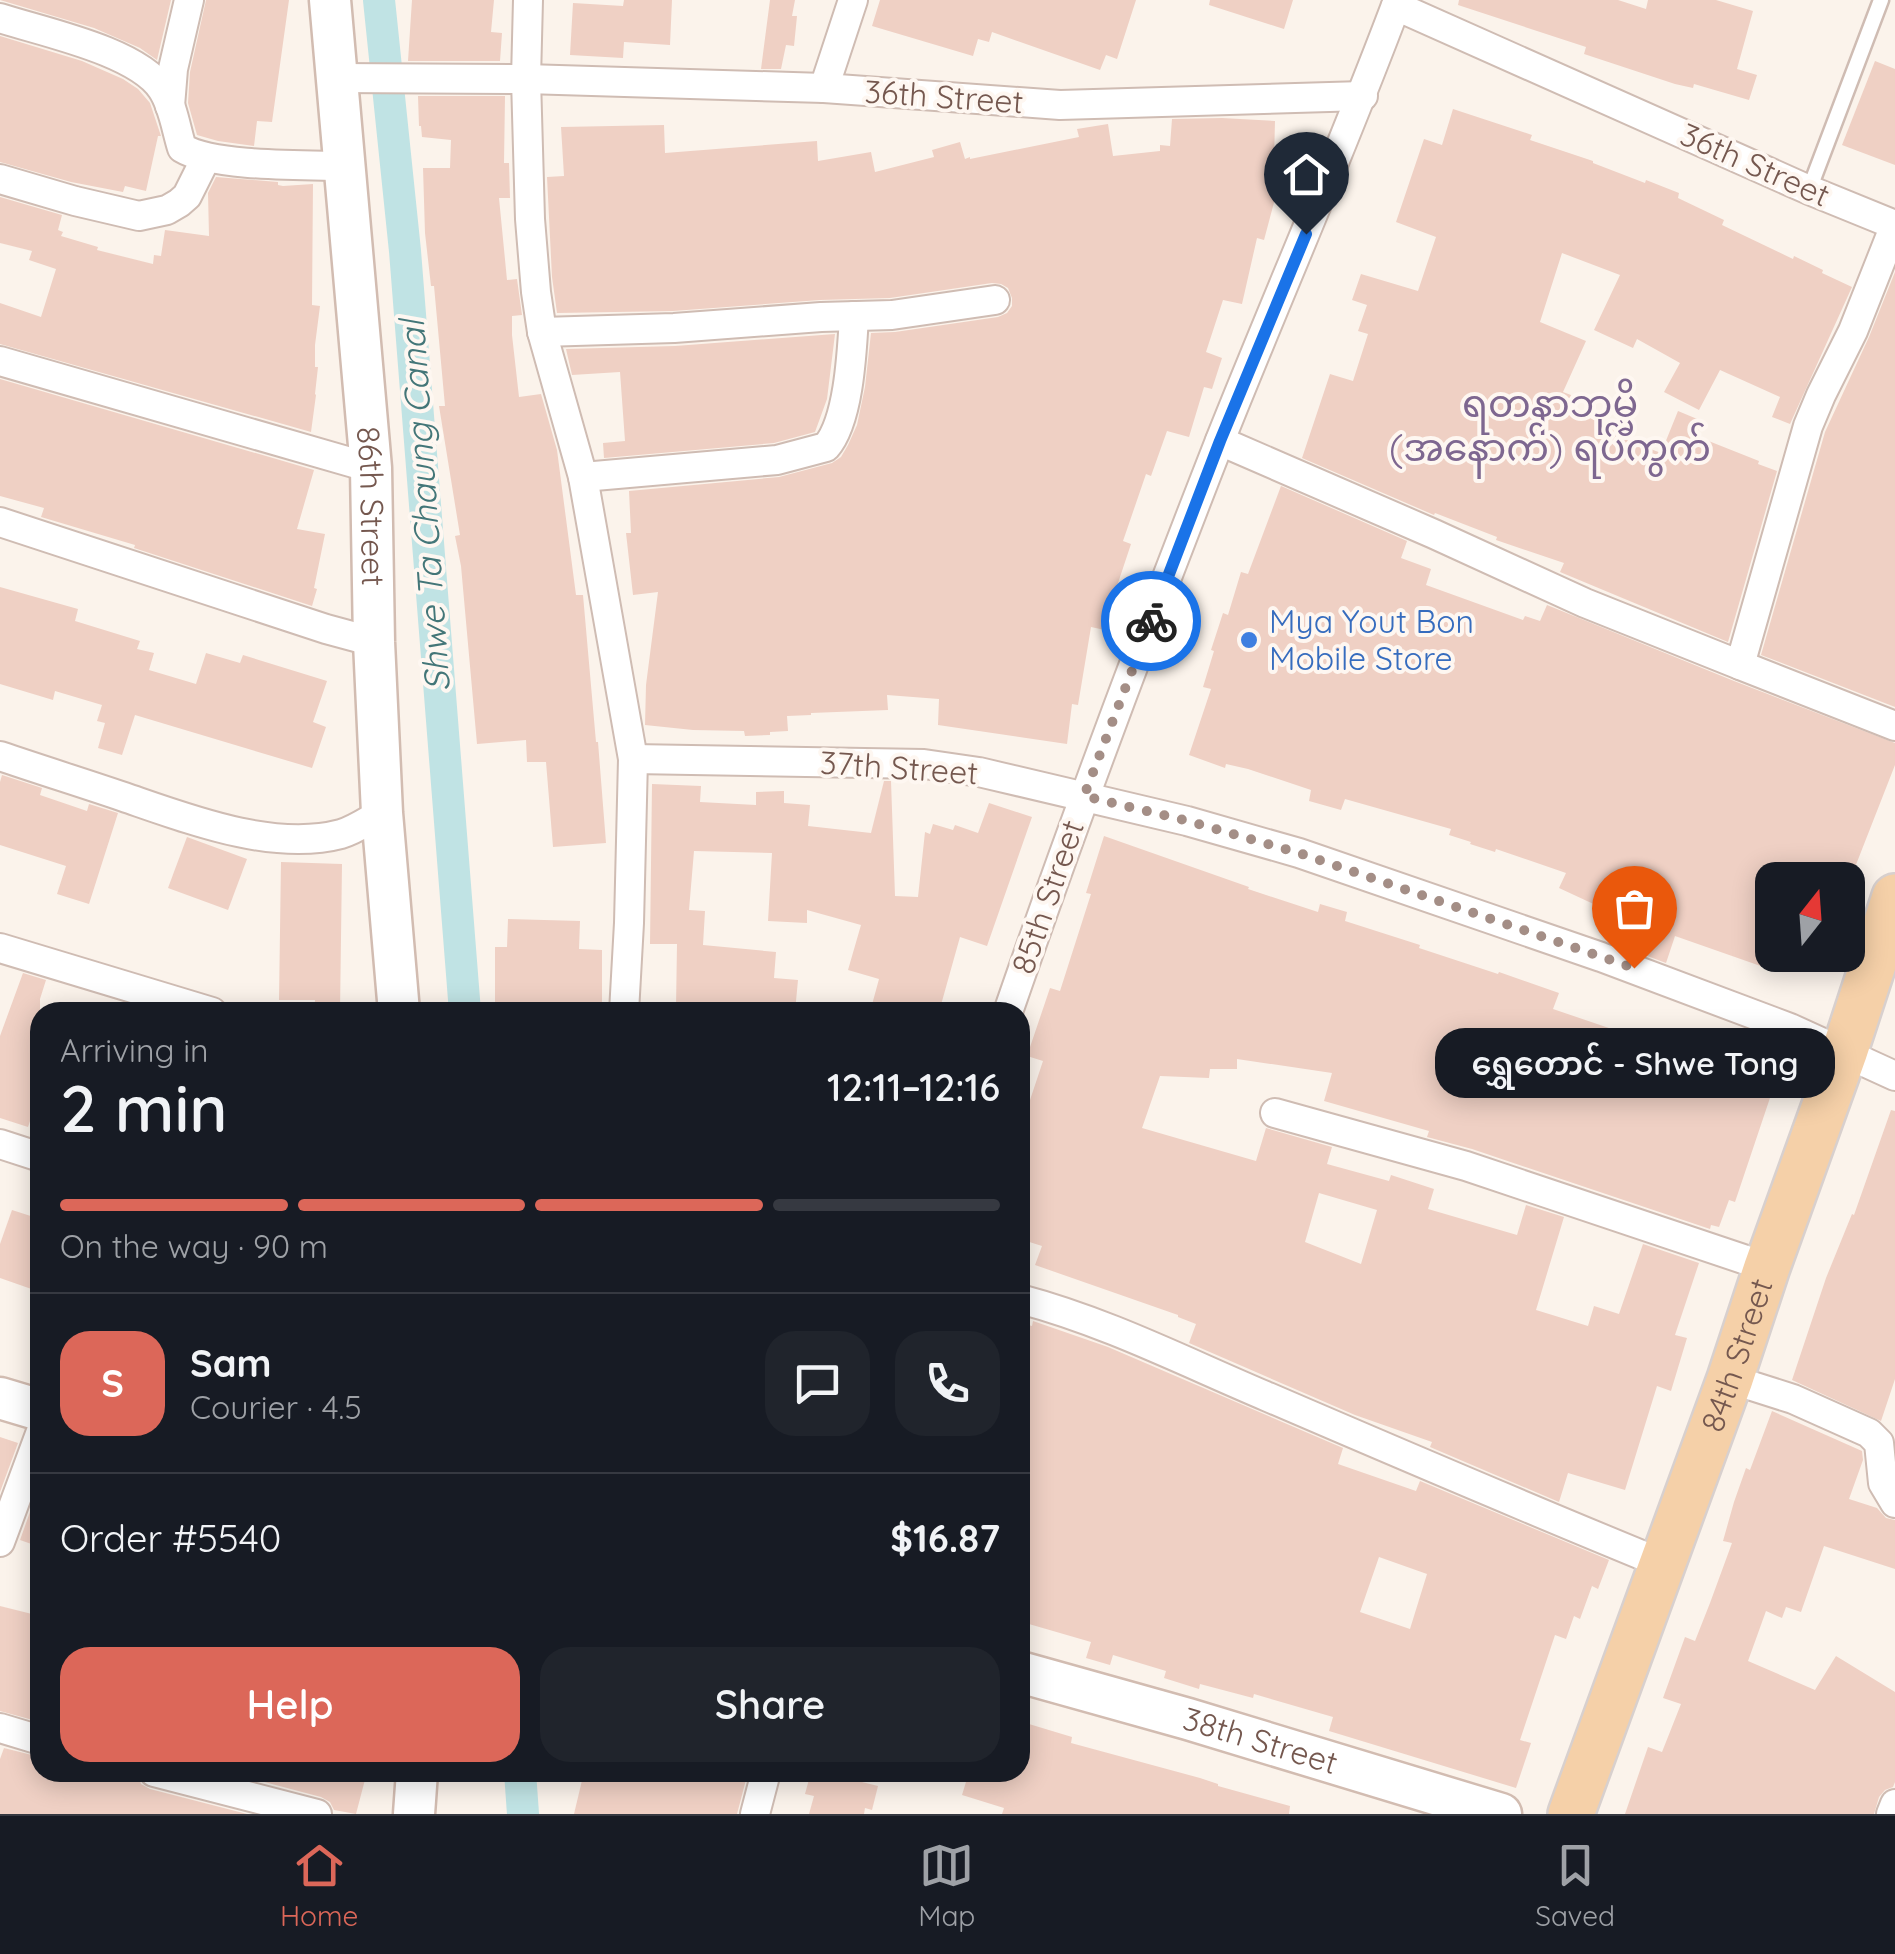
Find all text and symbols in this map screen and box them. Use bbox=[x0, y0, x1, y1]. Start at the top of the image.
street label: 36th Street bbox=[863, 70, 1025, 122]
street label: 36th Street bbox=[1675, 113, 1836, 215]
pin bbox=[1264, 132, 1349, 235]
icon: home bbox=[1279, 147, 1334, 202]
water label: Shwe Ta Chaung Canal bbox=[389, 315, 459, 693]
district label: ရတနာဘုမ္မိ (အနောက်) ရပ်ကွက် bbox=[1389, 378, 1711, 479]
street label: 86th Street bbox=[348, 425, 394, 586]
courier bbox=[1101, 571, 1201, 671]
icon: bike bbox=[1124, 594, 1179, 649]
place label: Mya Yout Bon Mobile Store bbox=[1269, 601, 1474, 678]
marker: Mya Yout Bon Mobile Store bbox=[1238, 629, 1260, 651]
street label: 37th Street bbox=[819, 742, 979, 792]
street label: 85th Street bbox=[1002, 815, 1092, 979]
north arrow bbox=[1755, 862, 1865, 972]
map controls bbox=[1755, 862, 1865, 972]
pin bbox=[1592, 866, 1677, 969]
icon: bag bbox=[1607, 881, 1662, 936]
callout: ရွှေတောင် - Shwe Tong bbox=[1434, 1028, 1834, 1098]
text: Arriving in bbox=[60, 1030, 209, 1070]
text: ရွှေတောင် - Shwe Tong bbox=[1471, 1043, 1799, 1083]
text: 12:11–12:16 bbox=[827, 1063, 1000, 1111]
text: 2 min bbox=[60, 1067, 228, 1148]
text: On the way · 90 m bbox=[60, 1226, 328, 1266]
street label: 84th Street bbox=[1691, 1273, 1781, 1437]
button: chat bbox=[765, 1331, 870, 1436]
button: phone bbox=[895, 1331, 1000, 1436]
text: Sam bbox=[190, 1339, 272, 1387]
text: S bbox=[101, 1359, 124, 1407]
text: Courier · 4.5 bbox=[190, 1387, 362, 1427]
text: Order #5540 bbox=[60, 1514, 281, 1562]
text: $16.87 bbox=[890, 1514, 1000, 1562]
button: Help bbox=[60, 1647, 520, 1762]
button: Share bbox=[540, 1647, 1000, 1762]
street label: 38th Street bbox=[1179, 1698, 1343, 1782]
tab: Home bbox=[280, 1838, 358, 1933]
tab: Map bbox=[918, 1838, 975, 1933]
tab: Saved bbox=[1535, 1838, 1615, 1933]

